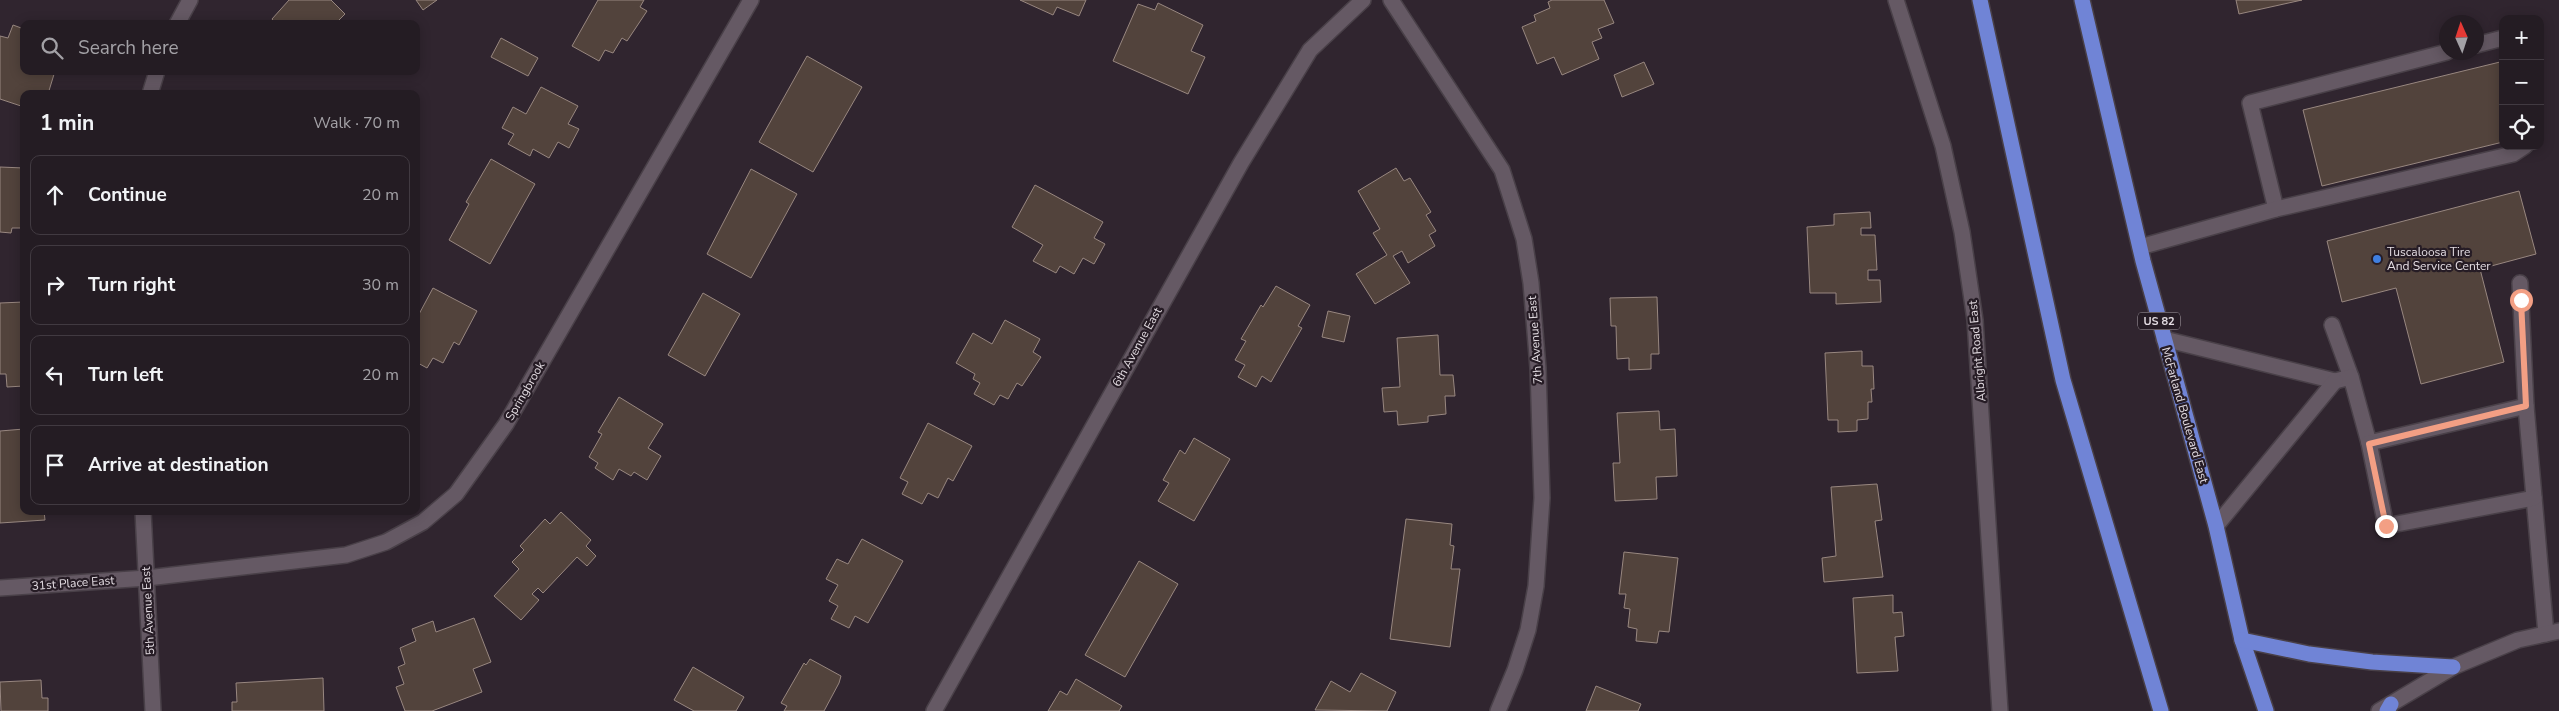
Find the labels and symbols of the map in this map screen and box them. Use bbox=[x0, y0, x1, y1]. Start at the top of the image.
north arrow bbox=[2439, 15, 2484, 60]
place label: Tuscaloosa Tire And Service Center bbox=[2387, 244, 2491, 274]
marker: Tuscaloosa Tire And Service Center bbox=[2371, 253, 2383, 265]
route start bbox=[2510, 289, 2533, 312]
street label: 7th Avenue East bbox=[1524, 295, 1546, 385]
street label: Albright Road East bbox=[1965, 299, 1989, 402]
street label: 6th Avenue East bbox=[1109, 304, 1166, 390]
road number: US 82 bbox=[2138, 312, 2180, 330]
street label: McFarland Boulevard East bbox=[2158, 345, 2212, 486]
street label: Springbrook bbox=[502, 358, 549, 424]
route end bbox=[2375, 515, 2398, 538]
street label: 5th Avenue East bbox=[138, 566, 158, 656]
street label: 31st Place East bbox=[31, 572, 116, 594]

